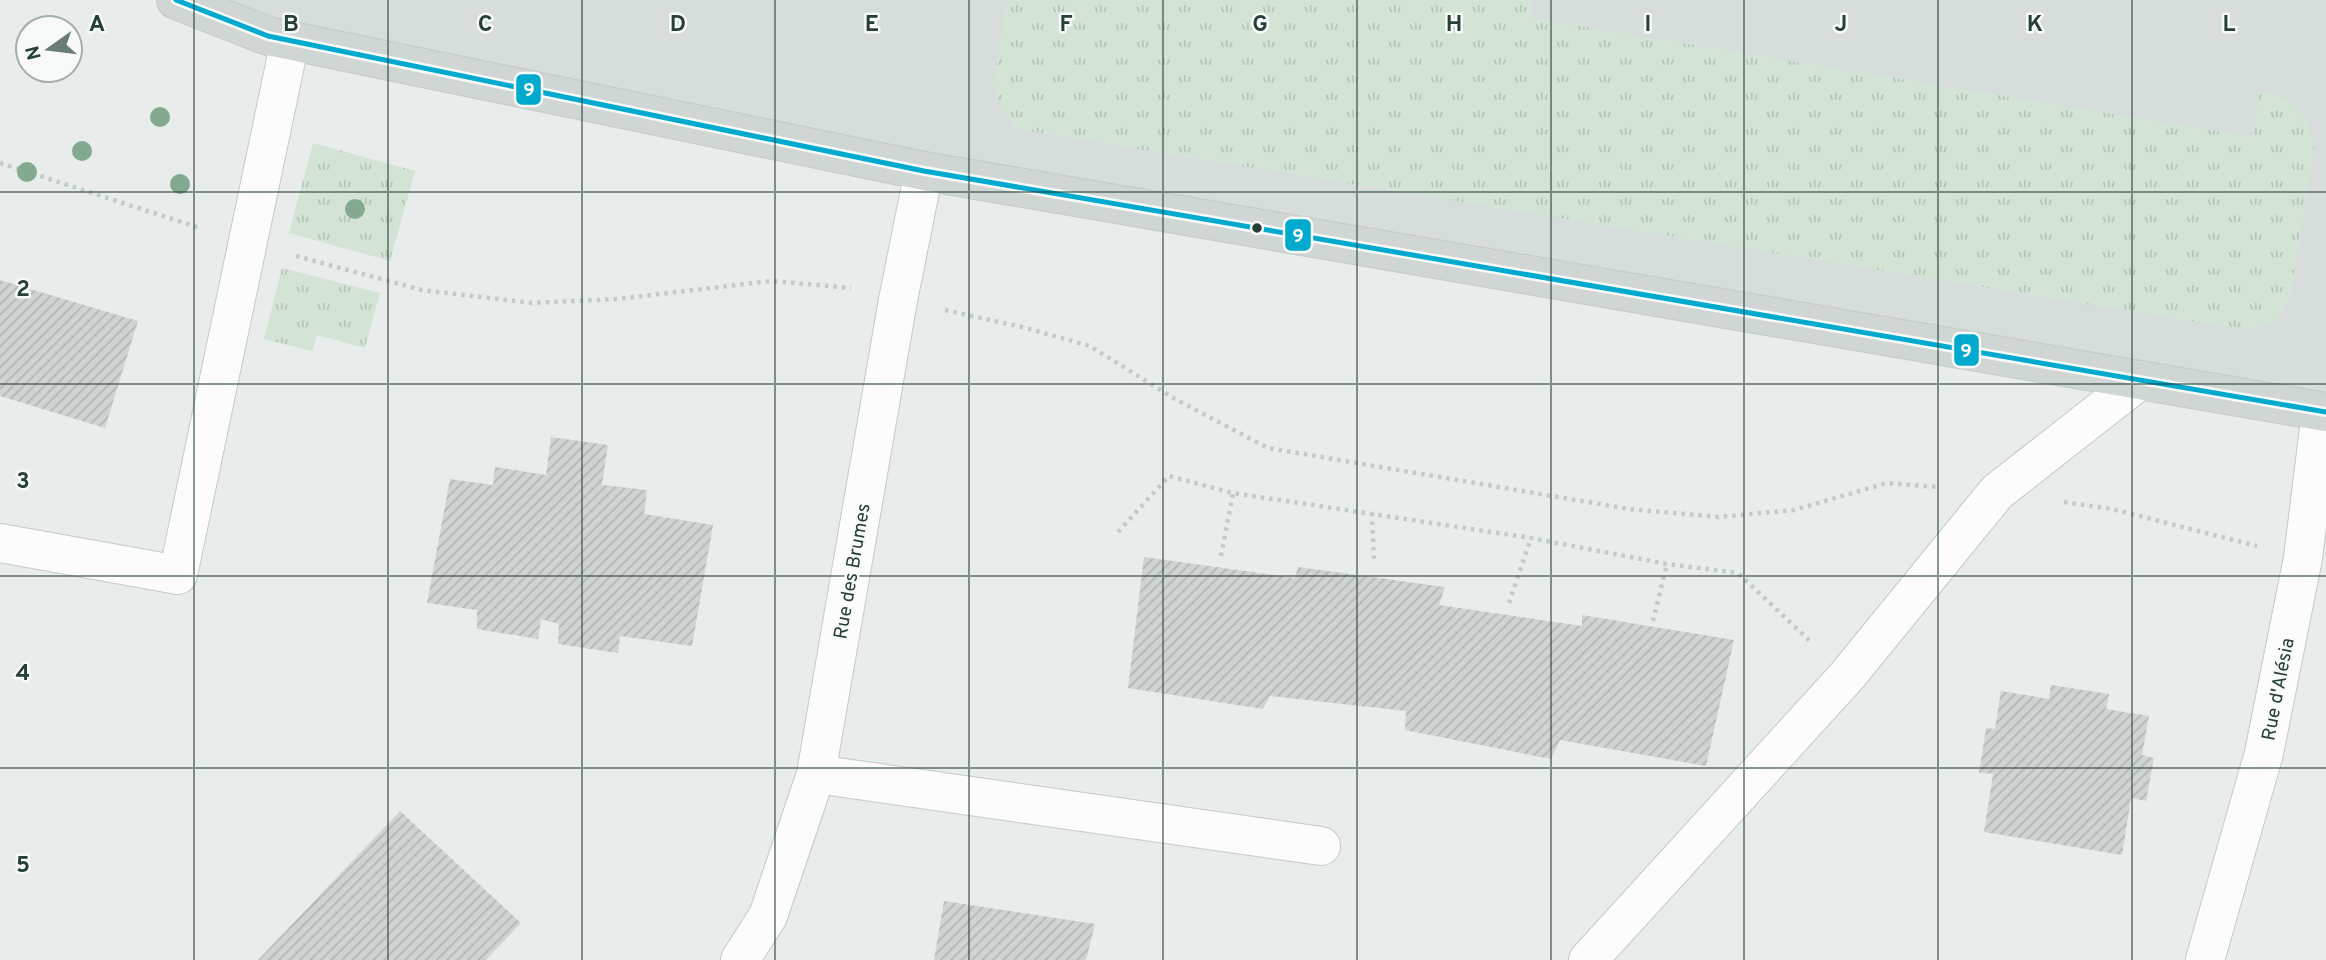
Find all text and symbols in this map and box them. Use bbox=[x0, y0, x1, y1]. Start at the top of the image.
text: A bbox=[89, 11, 105, 40]
text: B bbox=[283, 11, 299, 40]
text: C bbox=[478, 11, 492, 40]
text: D bbox=[670, 11, 686, 40]
text: E bbox=[865, 11, 879, 40]
text: F bbox=[1059, 11, 1073, 40]
text: G bbox=[1252, 11, 1268, 40]
text: H bbox=[1446, 11, 1462, 40]
text: I bbox=[1645, 11, 1651, 40]
text: J bbox=[1835, 11, 1847, 40]
text: K bbox=[2027, 11, 2043, 40]
text: L bbox=[2222, 11, 2236, 40]
north arrow bbox=[14, 14, 84, 84]
text: N bbox=[21, 43, 48, 62]
line badge: 9 bbox=[515, 73, 542, 106]
text: 9 bbox=[523, 79, 535, 103]
line badge: 9 bbox=[1284, 218, 1312, 252]
unlabelled marker bbox=[1250, 221, 1264, 235]
text: 9 bbox=[1292, 225, 1304, 249]
text: 2 bbox=[16, 276, 30, 305]
line badge: 9 bbox=[1953, 333, 1980, 367]
text: 9 bbox=[1960, 340, 1972, 364]
text: 3 bbox=[16, 468, 30, 497]
street label: Rue des Brumes bbox=[829, 502, 877, 641]
street label: Rue d'Alésia bbox=[2257, 636, 2301, 743]
text: 4 bbox=[16, 660, 30, 689]
text: 5 bbox=[16, 852, 30, 881]

